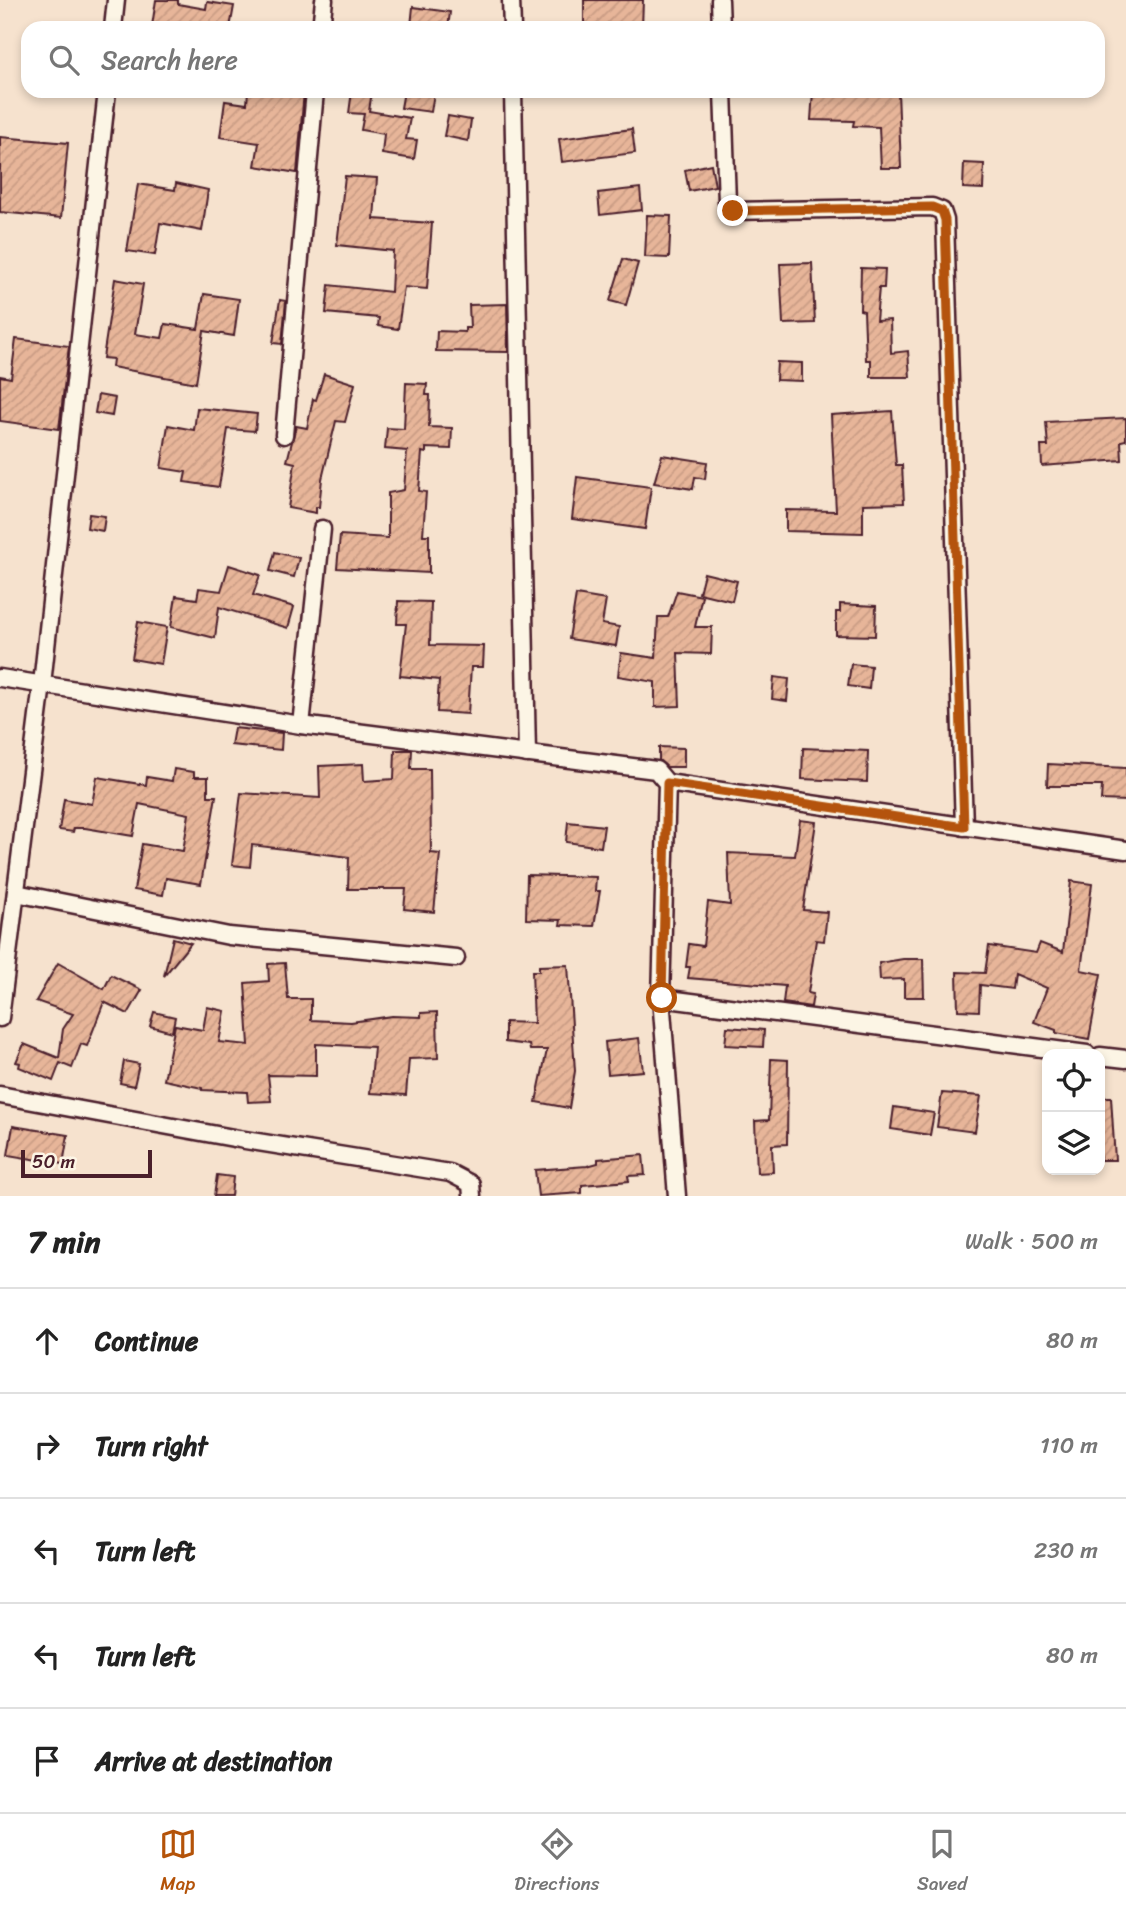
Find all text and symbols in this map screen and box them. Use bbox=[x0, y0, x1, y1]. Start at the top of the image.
search box bbox=[21, 21, 1105, 98]
text: Search here bbox=[101, 37, 238, 83]
icon: search bbox=[45, 41, 83, 79]
route end bbox=[717, 195, 748, 226]
route start bbox=[646, 982, 677, 1013]
map controls bbox=[1042, 1049, 1105, 1175]
button: locate bbox=[1042, 1049, 1105, 1112]
button: layers bbox=[1042, 1112, 1105, 1175]
text: 50 m bbox=[32, 1145, 75, 1178]
scale bar bbox=[21, 1147, 152, 1179]
text: 7 min bbox=[28, 1215, 100, 1269]
text: Walk · 500 m bbox=[965, 1221, 1098, 1262]
text: Continue bbox=[95, 1318, 198, 1364]
text: 80 m bbox=[1046, 1320, 1098, 1361]
icon: ahead bbox=[28, 1322, 66, 1360]
text: Turn right bbox=[95, 1423, 208, 1469]
text: 110 m bbox=[1040, 1425, 1098, 1466]
icon: right bbox=[28, 1427, 66, 1465]
text: Turn left bbox=[95, 1528, 195, 1574]
text: 230 m bbox=[1034, 1530, 1098, 1571]
icon: left bbox=[28, 1532, 66, 1570]
text: Turn left bbox=[95, 1633, 195, 1679]
text: 80 m bbox=[1046, 1635, 1098, 1676]
icon: left bbox=[28, 1637, 66, 1675]
text: Arrive at destination bbox=[95, 1738, 332, 1784]
icon: arrive bbox=[28, 1742, 66, 1780]
tab: Map bbox=[159, 1825, 197, 1900]
tab: Directions bbox=[514, 1825, 600, 1900]
tab: Saved bbox=[917, 1825, 967, 1900]

